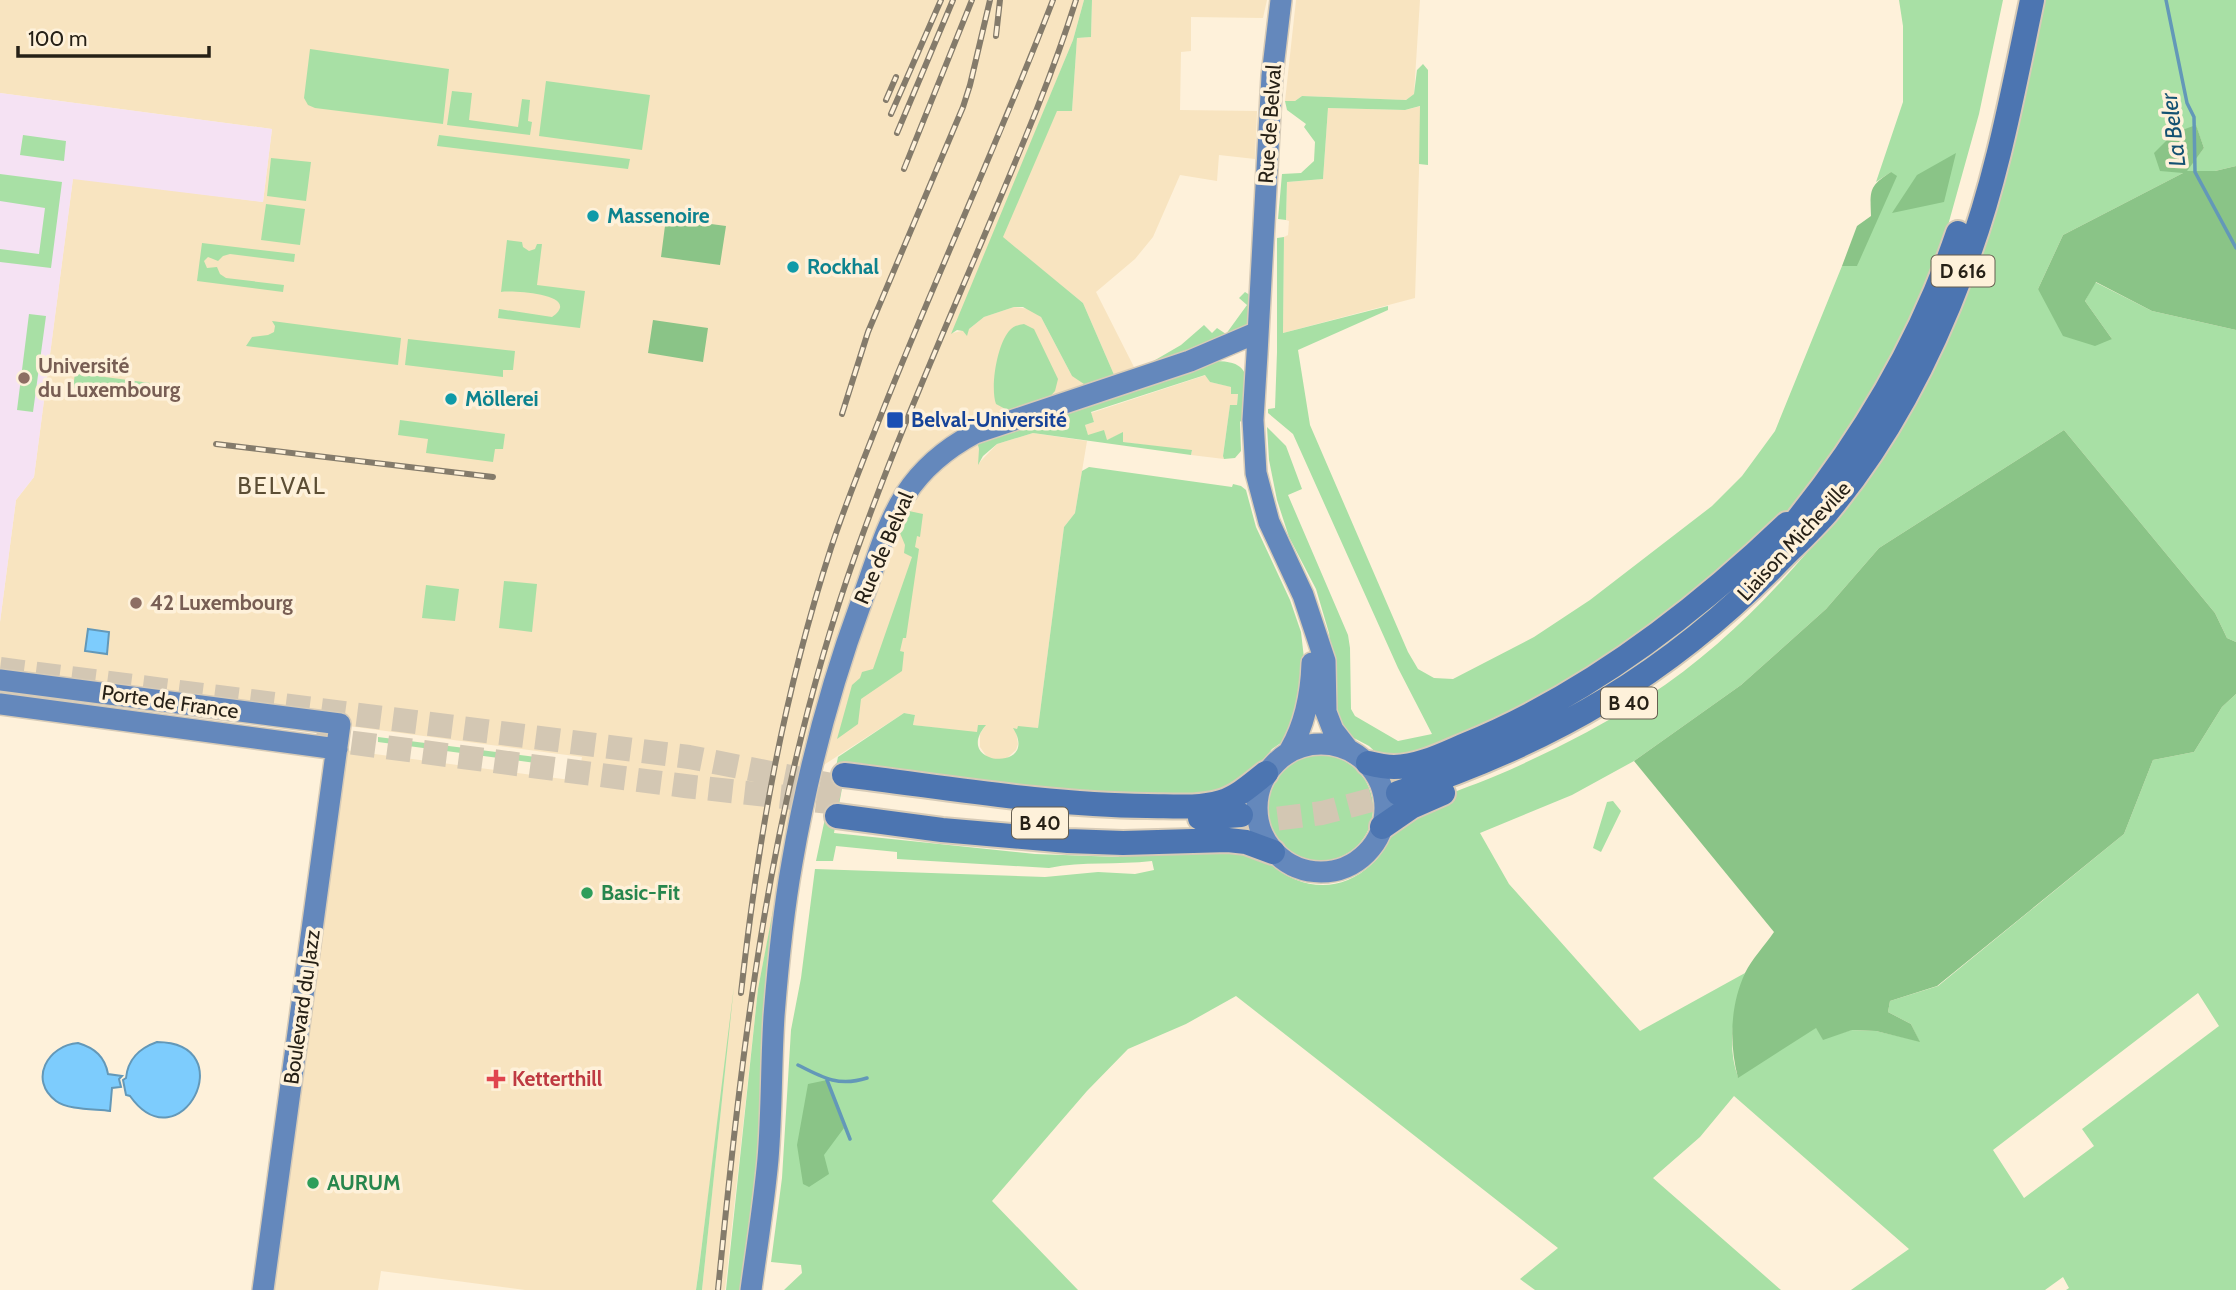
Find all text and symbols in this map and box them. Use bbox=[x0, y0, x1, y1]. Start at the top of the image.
scale bar bbox=[18, 14, 208, 58]
text: 100 m bbox=[28, 26, 87, 51]
street label: Rue de Belval bbox=[1253, 64, 1286, 184]
water label: La Beler bbox=[2154, 91, 2191, 169]
place label: Massenoire bbox=[607, 203, 710, 228]
marker: Massenoire bbox=[585, 208, 601, 224]
place label: Rockhal bbox=[807, 254, 879, 279]
road number: D 616 bbox=[1932, 256, 1994, 286]
marker: Rockhal bbox=[785, 259, 801, 275]
place label: Université du Luxembourg bbox=[38, 353, 181, 402]
marker: Université du Luxembourg bbox=[16, 370, 32, 386]
place label: Möllerei bbox=[465, 386, 539, 411]
marker: Möllerei bbox=[443, 391, 459, 407]
place label: Belval-Université bbox=[911, 407, 1067, 432]
marker: Belval-Université bbox=[885, 410, 905, 430]
district label: BELVAL bbox=[237, 471, 327, 500]
street label: Liaison Micheville bbox=[1732, 475, 1856, 606]
street label: Rue de Belval bbox=[849, 488, 918, 608]
place label: 42 Luxembourg bbox=[150, 590, 293, 615]
marker: 42 Luxembourg bbox=[128, 595, 144, 611]
street label: Porte de France bbox=[100, 680, 240, 724]
road number: B 40 bbox=[1601, 688, 1657, 718]
road number: B 40 bbox=[1012, 808, 1068, 838]
place label: Basic-Fit bbox=[601, 880, 680, 905]
marker: Basic-Fit bbox=[579, 885, 595, 901]
street label: Boulevard du Jazz bbox=[278, 928, 325, 1086]
place label: Ketterthill bbox=[512, 1066, 603, 1091]
marker: Ketterthill bbox=[486, 1069, 506, 1089]
place label: AURUM bbox=[327, 1170, 400, 1195]
marker: AURUM bbox=[305, 1175, 321, 1191]

